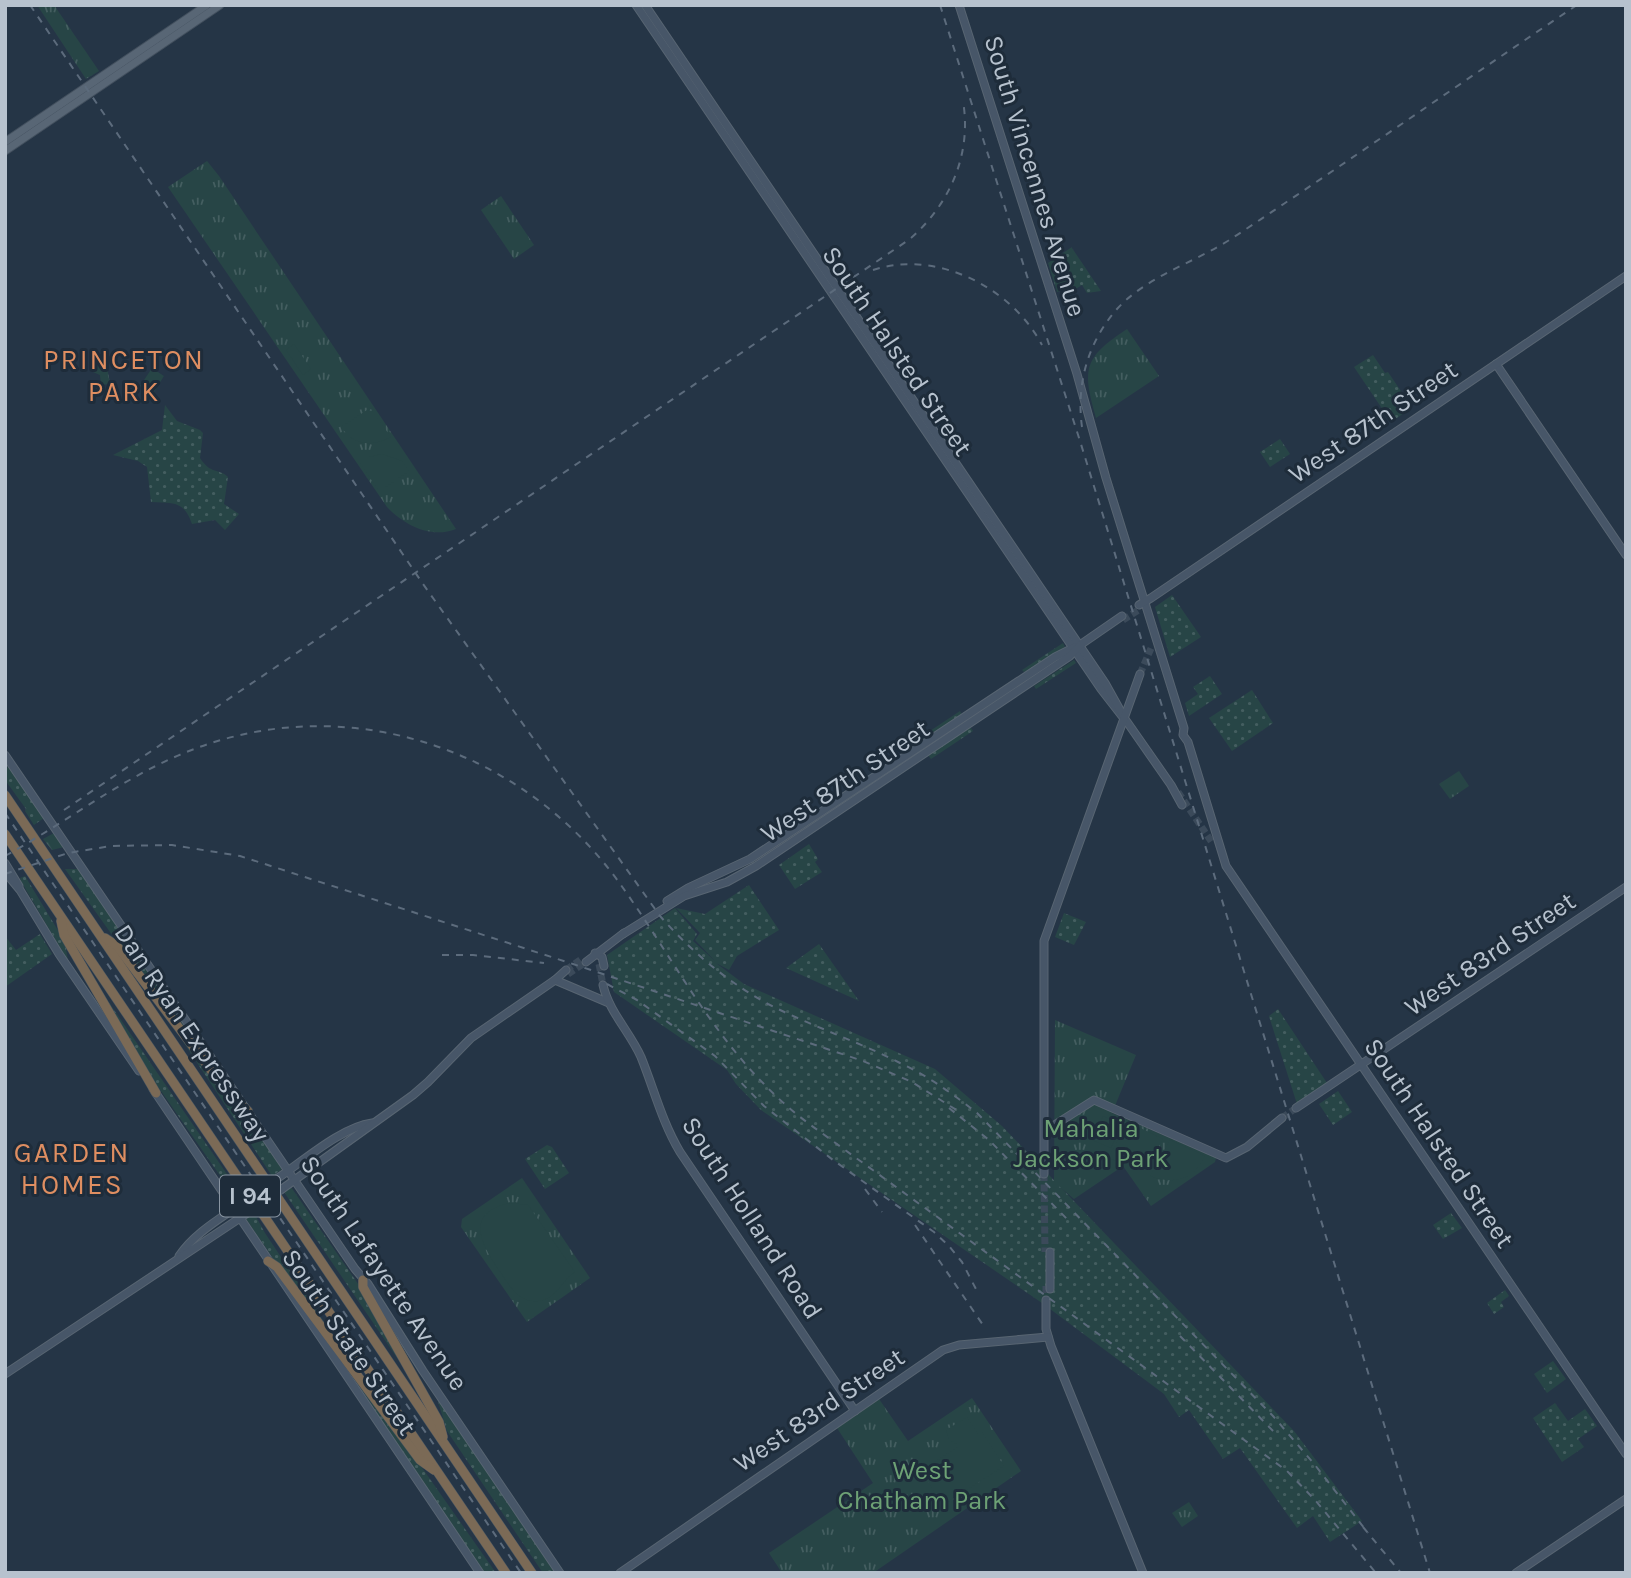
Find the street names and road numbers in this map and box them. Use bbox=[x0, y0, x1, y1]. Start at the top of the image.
street label: South Vincennes Avenue bbox=[977, 32, 1093, 320]
street label: South Halsted Street bbox=[815, 240, 979, 462]
street label: West 87th Street bbox=[1283, 354, 1463, 490]
street label: West 87th Street bbox=[755, 713, 935, 849]
street label: West 83rd Street bbox=[1399, 885, 1581, 1023]
street label: Dan Ryan Expressway bbox=[108, 918, 276, 1148]
street label: South Halsted Street bbox=[1357, 1032, 1521, 1254]
street label: South Holland Road bbox=[675, 1111, 829, 1325]
street label: South Lafayette Avenue bbox=[294, 1149, 474, 1397]
road number: I 94 bbox=[220, 1176, 280, 1216]
street label: South State Street bbox=[275, 1243, 423, 1441]
street label: West 83rd Street bbox=[728, 1341, 910, 1479]

